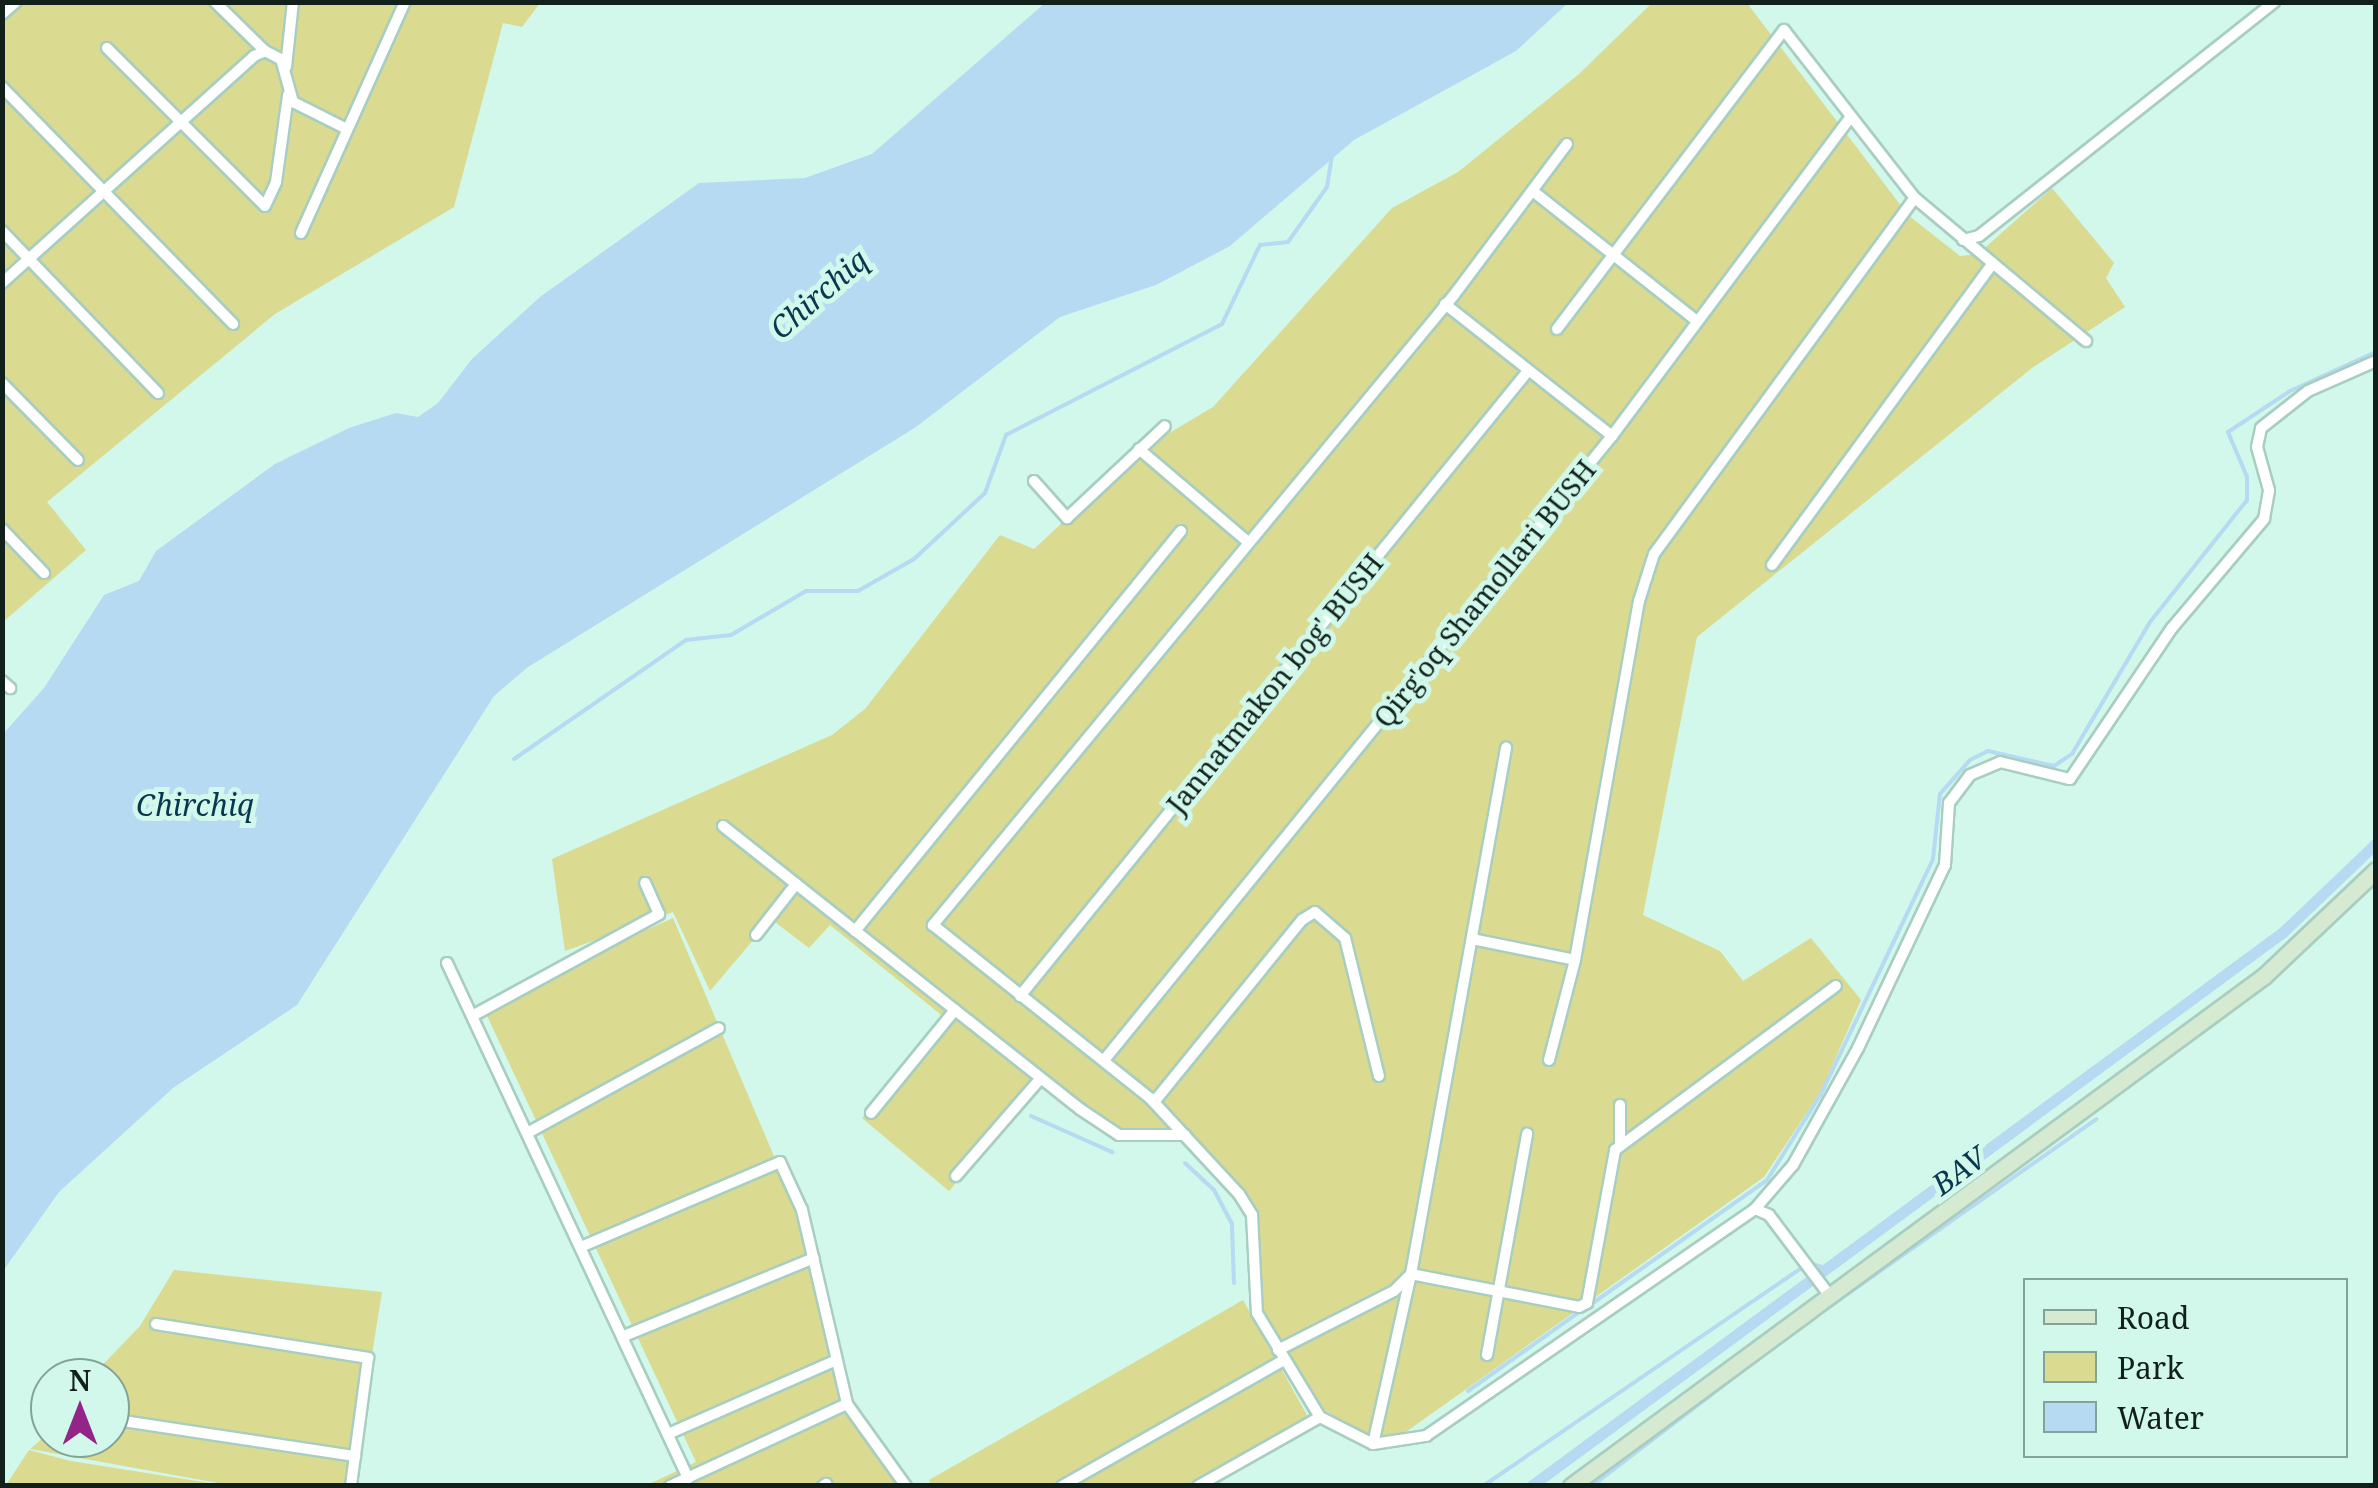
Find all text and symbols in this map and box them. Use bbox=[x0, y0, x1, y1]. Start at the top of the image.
water label: Chirchiq bbox=[763, 242, 875, 346]
street label: Qirg'oq Shamollari BUSH bbox=[1366, 453, 1602, 733]
street label: Jannatmakon bog' BUSH bbox=[1159, 546, 1389, 820]
water label: Chirchiq bbox=[136, 787, 254, 823]
water label: BAV bbox=[1925, 1139, 1993, 1203]
legend bbox=[2023, 1278, 2348, 1458]
text: Road bbox=[2117, 1297, 2189, 1338]
text: Park bbox=[2117, 1347, 2184, 1388]
north arrow bbox=[30, 1358, 130, 1458]
text: N bbox=[69, 1361, 91, 1399]
text: Water bbox=[2117, 1397, 2204, 1438]

